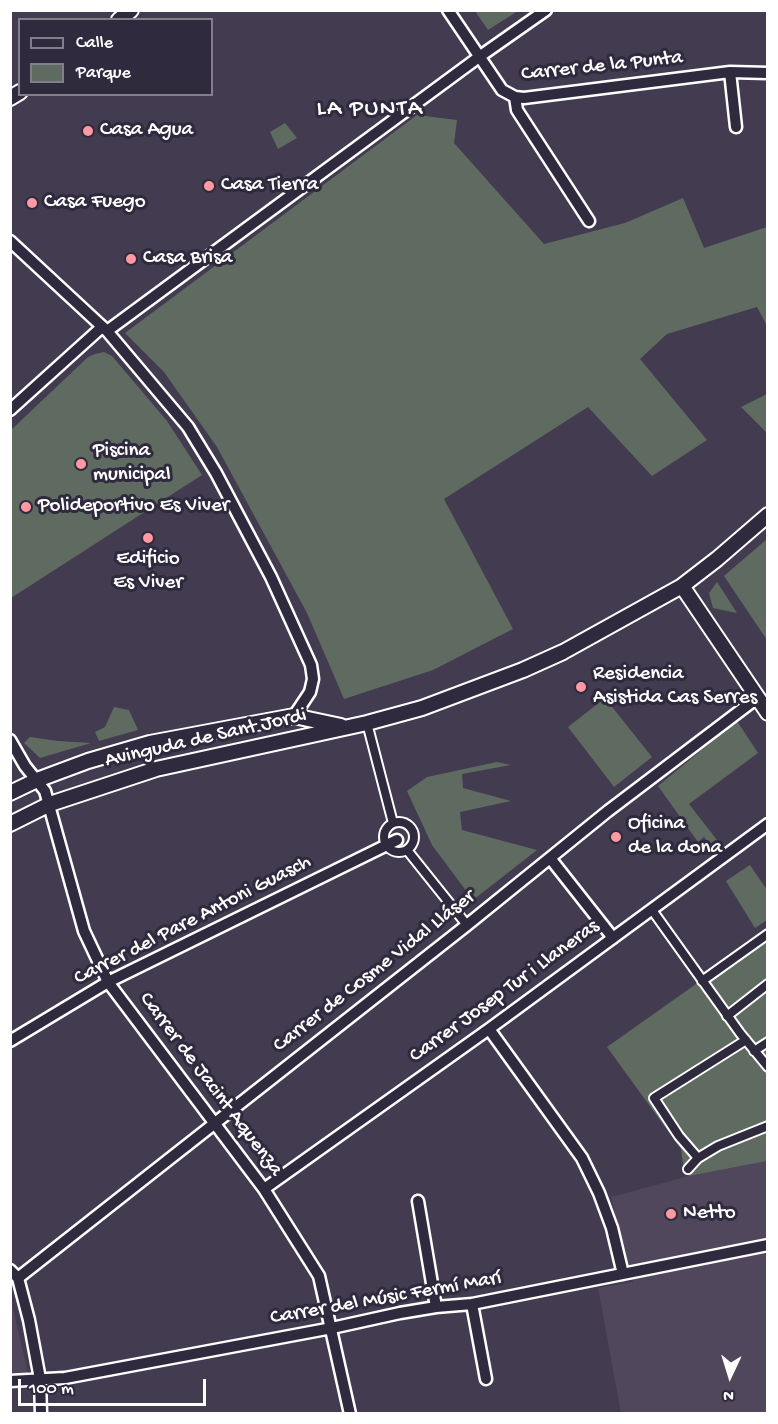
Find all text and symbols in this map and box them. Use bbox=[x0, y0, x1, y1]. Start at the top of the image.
legend bbox=[18, 18, 213, 96]
text: Calle bbox=[76, 33, 113, 54]
street label: Carrer de la Punta bbox=[520, 46, 684, 88]
text: Parque bbox=[76, 63, 131, 84]
district label: LA PUNTA bbox=[317, 96, 423, 124]
place label: Casa Agua bbox=[100, 118, 193, 144]
marker: Casa Agua bbox=[81, 124, 95, 138]
place label: Casa Tierra bbox=[221, 173, 318, 199]
marker: Casa Tierra bbox=[202, 179, 216, 193]
place label: Casa Fuego bbox=[44, 190, 146, 216]
marker: Casa Fuego bbox=[25, 196, 39, 210]
place label: Casa Brisa bbox=[143, 246, 233, 272]
marker: Casa Brisa bbox=[124, 252, 138, 266]
place label: Piscina municipal bbox=[93, 439, 171, 489]
marker: Piscina municipal bbox=[74, 457, 88, 471]
place label: Polideportivo Es Viver bbox=[38, 494, 229, 520]
marker: Polideportivo Es Viver bbox=[19, 500, 33, 514]
marker: Edificio Es Viver bbox=[141, 531, 155, 545]
place label: Edificio Es Viver bbox=[113, 547, 183, 597]
place label: Residencia Asistida Cas Serres bbox=[593, 662, 757, 712]
marker: Residencia Asistida Cas Serres bbox=[574, 680, 588, 694]
street label: Avinguda de Sant Jordi bbox=[103, 704, 309, 774]
place label: Oficina de la dona bbox=[628, 812, 722, 862]
marker: Oficina de la dona bbox=[609, 830, 623, 844]
street label: Carrer del Pare Antoni Guasch bbox=[70, 850, 316, 992]
street label: Carrer de Cosme Vidal Lláser bbox=[269, 885, 481, 1059]
street label: Carrer Josep Tur i Llaneras bbox=[405, 915, 605, 1069]
street label: Carrer de Jacint Aquenza bbox=[133, 988, 287, 1182]
place label: Netto bbox=[683, 1201, 736, 1227]
marker: Netto bbox=[664, 1207, 678, 1221]
street label: Carrer del Músic Fermí Marí bbox=[268, 1266, 504, 1332]
north arrow bbox=[700, 1346, 760, 1406]
scale bar bbox=[21, 1367, 208, 1405]
text: 100 m bbox=[29, 1379, 74, 1400]
text: N bbox=[723, 1385, 735, 1404]

